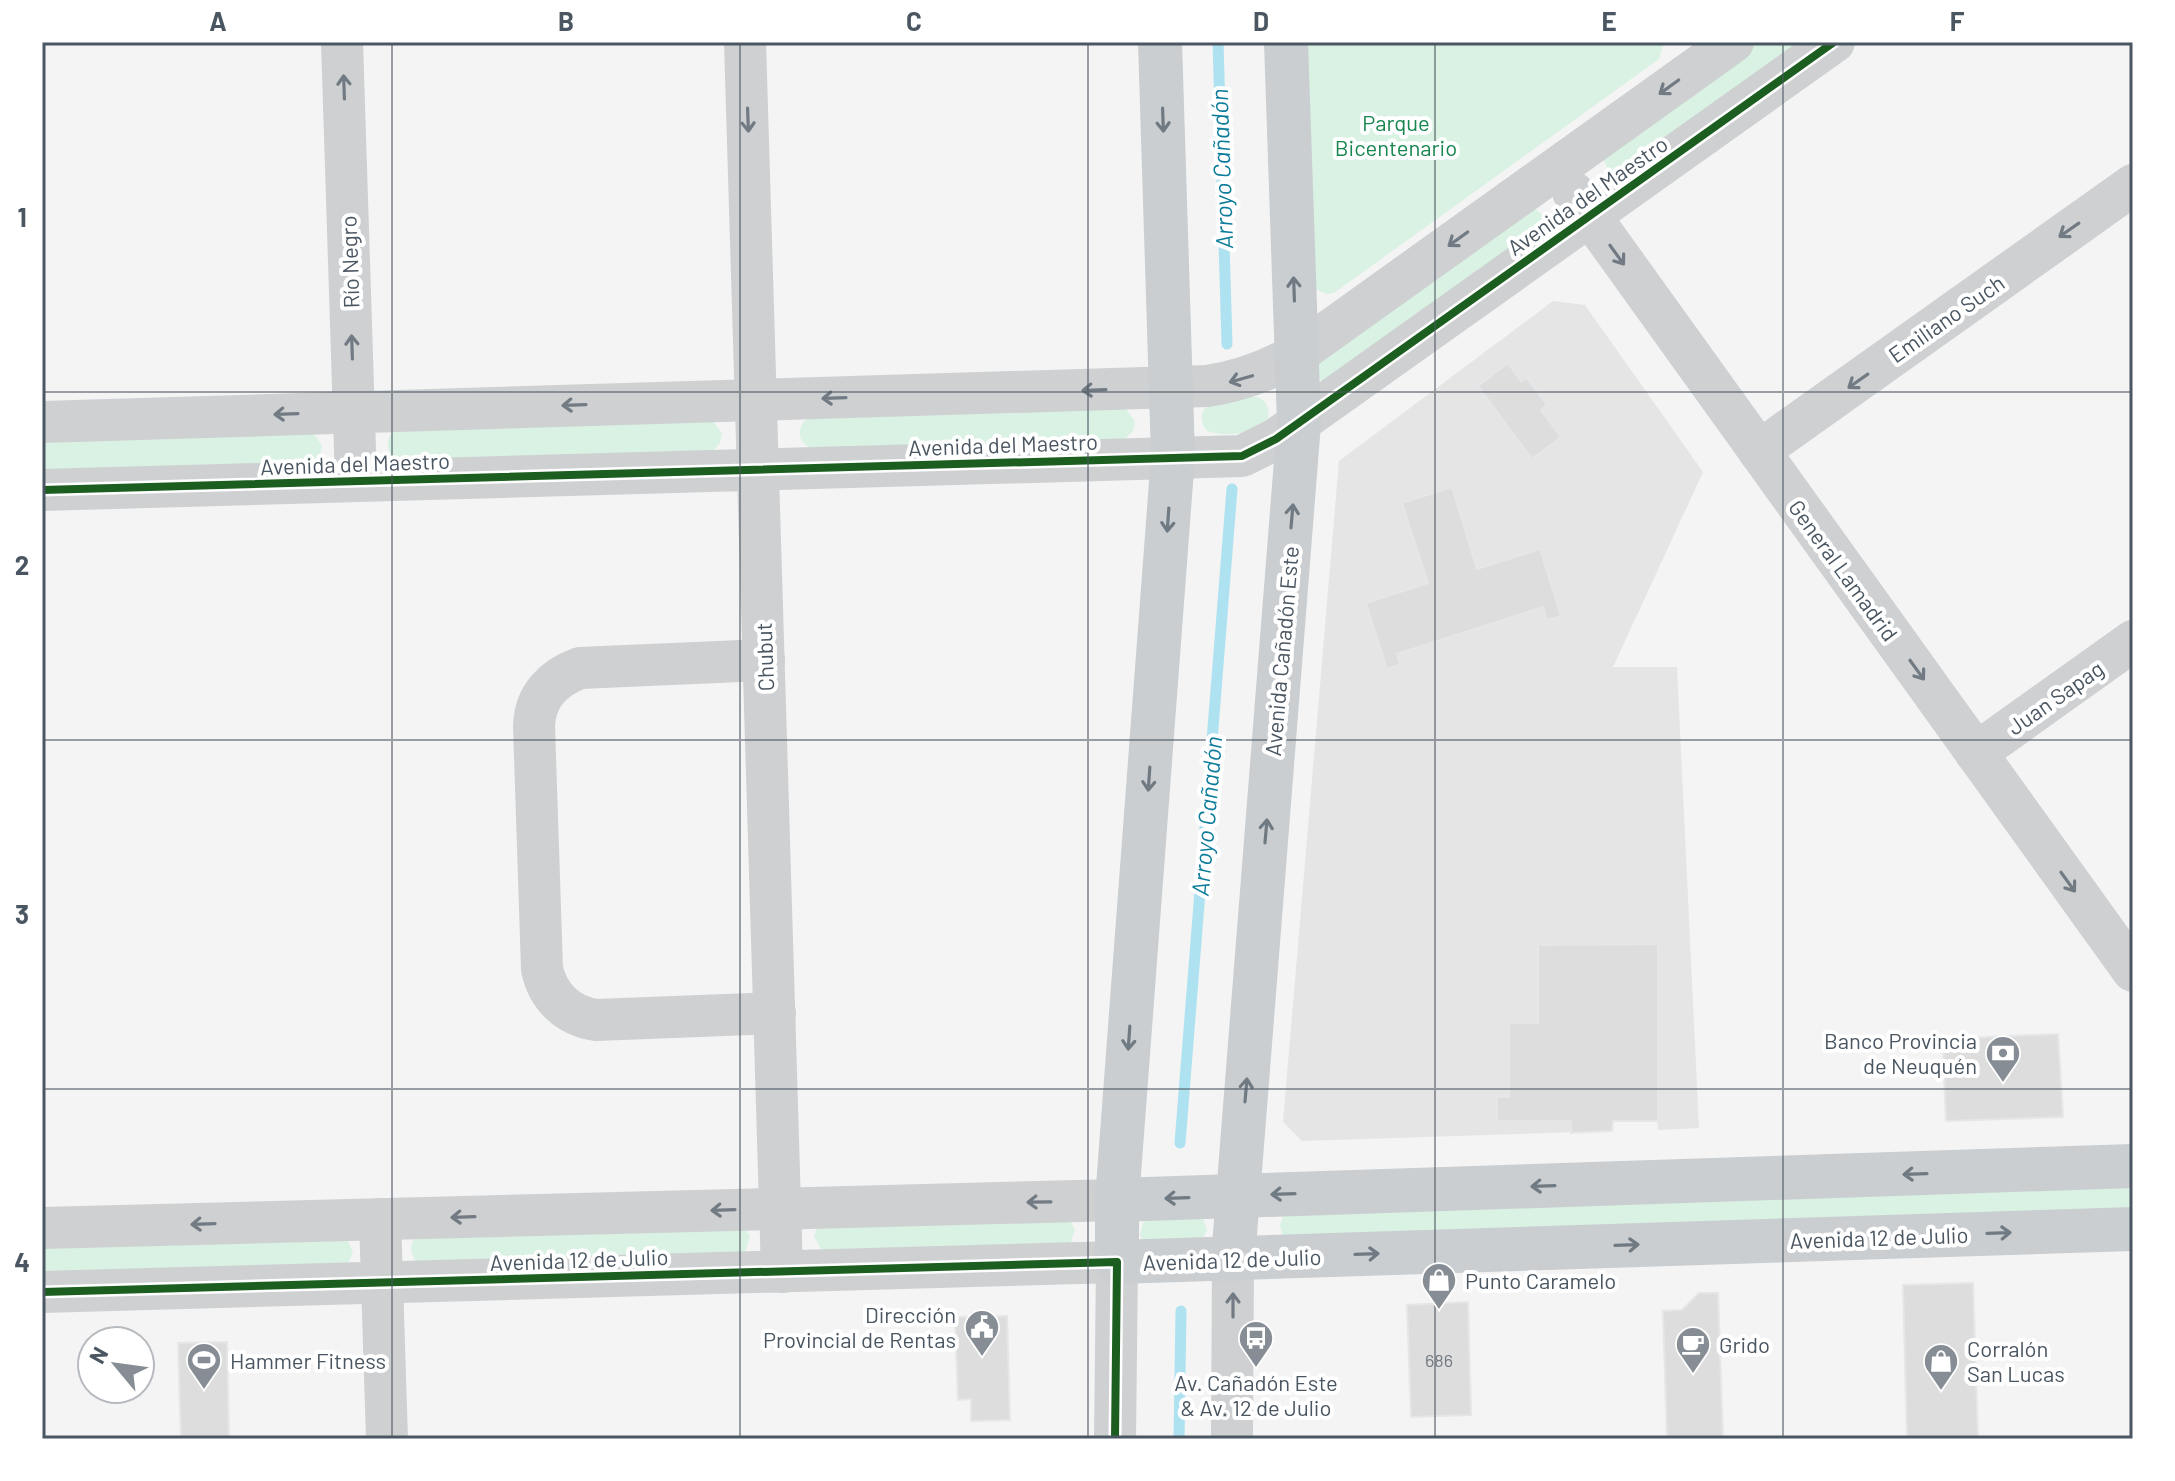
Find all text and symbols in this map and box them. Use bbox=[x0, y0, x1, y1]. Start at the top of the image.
text: A bbox=[209, 5, 227, 36]
text: B bbox=[558, 5, 574, 36]
text: C bbox=[906, 5, 922, 36]
text: D bbox=[1253, 5, 1269, 36]
text: E bbox=[1601, 5, 1617, 36]
text: F bbox=[1950, 5, 1965, 36]
one-way arrow bbox=[336, 74, 351, 101]
one-way arrow bbox=[1659, 79, 1681, 96]
water label: Arroyo Cañadón bbox=[1204, 88, 1238, 250]
one-way arrow bbox=[740, 106, 755, 133]
one-way arrow bbox=[1156, 106, 1171, 133]
park label: Parque Bicentenario bbox=[1335, 109, 1457, 160]
street label: Avenida del Maestro bbox=[1502, 130, 1672, 260]
text: 1 bbox=[17, 201, 27, 232]
street label: Río Negro bbox=[334, 215, 364, 309]
one-way arrow bbox=[2059, 222, 2081, 238]
one-way arrow bbox=[1448, 230, 1469, 247]
one-way arrow bbox=[1609, 244, 1626, 265]
street label: Emiliano Such bbox=[1883, 269, 2009, 367]
one-way arrow bbox=[1287, 276, 1302, 303]
one-way arrow bbox=[344, 334, 359, 361]
one-way arrow bbox=[1228, 373, 1254, 388]
one-way arrow bbox=[1847, 373, 1869, 389]
one-way arrow bbox=[1081, 382, 1108, 397]
one-way arrow bbox=[821, 390, 848, 405]
one-way arrow bbox=[561, 398, 588, 413]
one-way arrow bbox=[273, 407, 300, 422]
street label: Avenida del Maestro bbox=[908, 428, 1098, 460]
street label: Avenida del Maestro bbox=[260, 447, 450, 479]
street label: General Lamadrid bbox=[1784, 494, 1904, 646]
one-way arrow bbox=[1284, 503, 1299, 530]
one-way arrow bbox=[1160, 506, 1175, 533]
street label: Avenida Cañadón Este bbox=[1259, 545, 1303, 757]
text: 2 bbox=[15, 549, 29, 580]
street label: Chubut bbox=[750, 622, 778, 692]
street label: Juan Sapag bbox=[2002, 654, 2108, 740]
one-way arrow bbox=[1908, 659, 1925, 681]
water label: Arroyo Cañadón bbox=[1185, 735, 1227, 897]
one-way arrow bbox=[1141, 765, 1156, 792]
one-way arrow bbox=[1259, 818, 1274, 845]
one-way arrow bbox=[2060, 870, 2076, 892]
text: 3 bbox=[15, 898, 29, 929]
one-way arrow bbox=[1121, 1024, 1136, 1051]
place label: Banco Provincia de Neuquén bbox=[1824, 1027, 1977, 1078]
bank icon: Banco Provincia de Neuquén bbox=[1984, 1034, 2022, 1084]
one-way arrow bbox=[1238, 1077, 1253, 1104]
one-way arrow bbox=[1902, 1166, 1929, 1181]
one-way arrow bbox=[1530, 1178, 1557, 1193]
one-way arrow bbox=[1270, 1187, 1297, 1202]
one-way arrow bbox=[1164, 1190, 1191, 1205]
one-way arrow bbox=[1026, 1194, 1053, 1209]
one-way arrow bbox=[710, 1202, 737, 1218]
one-way arrow bbox=[450, 1209, 477, 1225]
one-way arrow bbox=[190, 1216, 217, 1231]
street label: Avenida 12 de Julio bbox=[1789, 1221, 1969, 1253]
one-way arrow bbox=[1985, 1226, 2012, 1241]
one-way arrow bbox=[1613, 1238, 1640, 1253]
street label: Avenida 12 de Julio bbox=[489, 1243, 669, 1275]
street label: Avenida 12 de Julio bbox=[1142, 1243, 1322, 1275]
text: 4 bbox=[14, 1246, 30, 1277]
one-way arrow bbox=[1353, 1247, 1380, 1262]
shop icon: Punto Caramelo bbox=[1420, 1261, 1458, 1311]
place label: Punto Caramelo bbox=[1465, 1267, 1616, 1293]
one-way arrow bbox=[1225, 1292, 1241, 1319]
place label: Dirección Provincial de Rentas bbox=[763, 1301, 956, 1352]
public building icon: Dirección Provincial de Rentas bbox=[963, 1308, 1001, 1358]
bus stop icon: Av. Cañadón Este & Av. 12 de Julio bbox=[1237, 1319, 1275, 1369]
north arrow bbox=[76, 1325, 156, 1405]
cafe icon: Grido bbox=[1674, 1325, 1712, 1375]
place label: Grido bbox=[1719, 1331, 1770, 1357]
place label: Corralón San Lucas bbox=[1967, 1335, 2065, 1386]
sports icon: Hammer Fitness bbox=[185, 1341, 223, 1391]
text: N bbox=[83, 1342, 113, 1368]
shop icon: Corralón San Lucas bbox=[1922, 1342, 1960, 1392]
place label: Hammer Fitness bbox=[230, 1347, 386, 1373]
house number: 686 bbox=[1425, 1349, 1453, 1371]
place label: Av. Cañadón Este & Av. 12 de Julio bbox=[1174, 1369, 1338, 1420]

